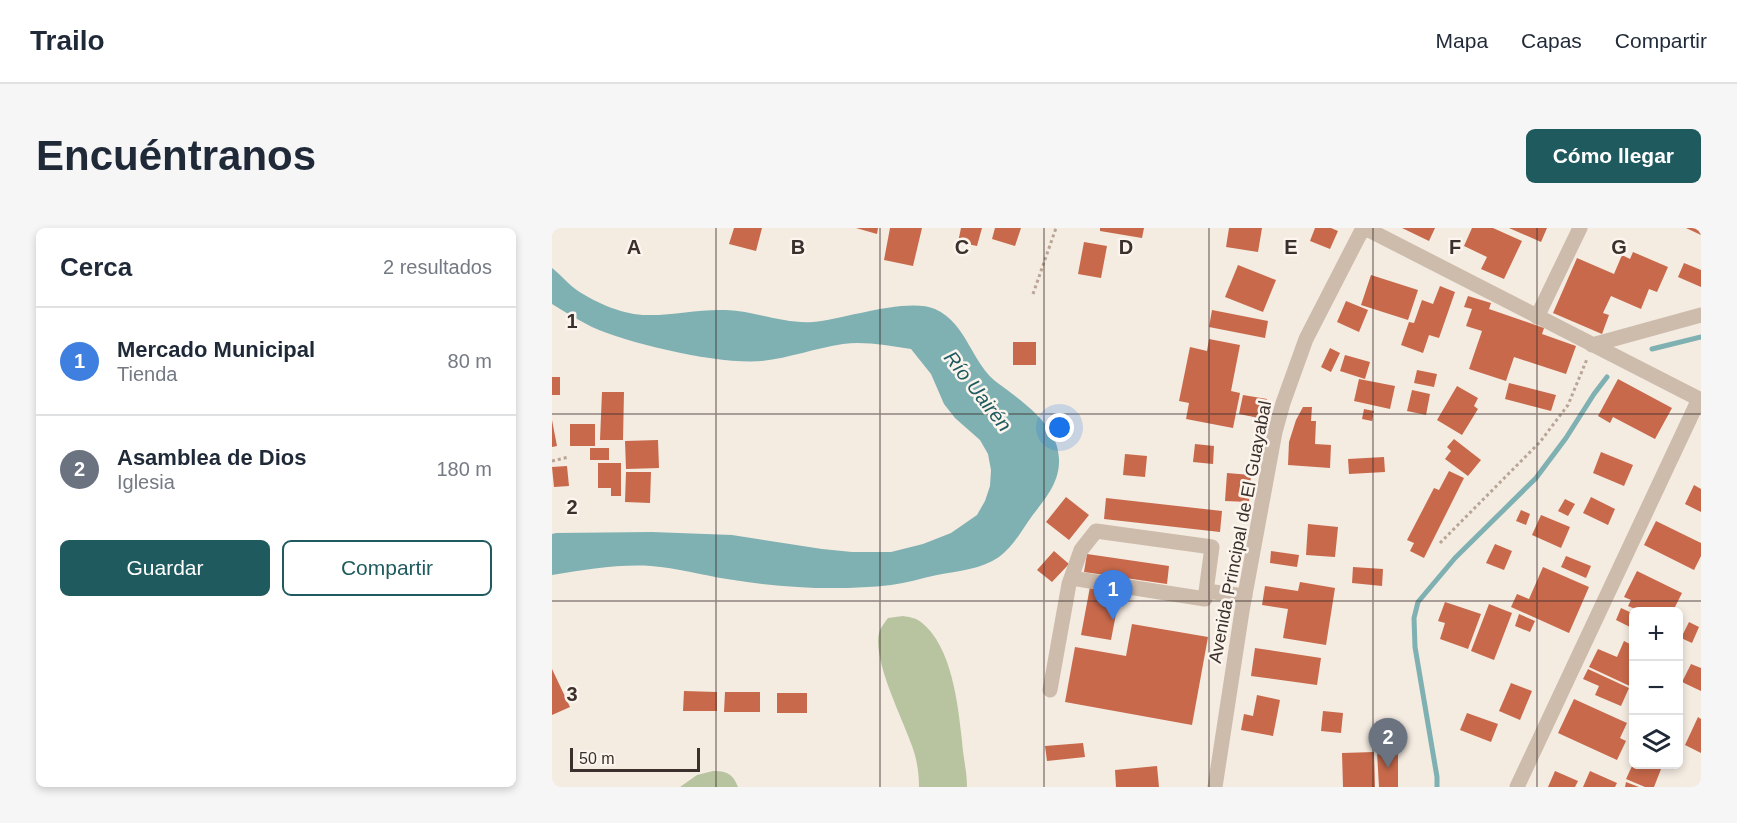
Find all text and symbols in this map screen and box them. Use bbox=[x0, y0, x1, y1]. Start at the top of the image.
text: Trailo bbox=[30, 25, 105, 56]
text: Mapa bbox=[1436, 29, 1488, 52]
text: Capas bbox=[1521, 29, 1582, 52]
text: Compartir bbox=[1615, 29, 1707, 52]
button: Cómo llegar bbox=[1526, 129, 1701, 183]
text: Encuéntranos bbox=[36, 132, 316, 179]
text: A bbox=[627, 236, 641, 258]
text: B bbox=[791, 236, 805, 258]
text: C bbox=[955, 236, 969, 258]
text: D bbox=[1119, 236, 1133, 258]
text: E bbox=[1284, 236, 1298, 258]
text: F bbox=[1449, 236, 1461, 258]
text: G bbox=[1611, 236, 1627, 258]
text: Cerca bbox=[60, 252, 132, 282]
text: 2 resultados bbox=[383, 256, 492, 278]
text: 1 bbox=[566, 310, 578, 332]
text: Mercado Municipal bbox=[117, 337, 315, 362]
water label: Río Uairén bbox=[940, 347, 1016, 435]
text: 1 bbox=[74, 350, 85, 372]
text: 80 m bbox=[448, 350, 492, 372]
text: Tienda bbox=[117, 363, 177, 385]
street label: Avenida Principal de El Guayabal bbox=[1205, 399, 1275, 665]
your location bbox=[1045, 413, 1074, 442]
text: Asamblea de Dios bbox=[117, 445, 307, 470]
text: 2 bbox=[74, 458, 85, 480]
text: 180 m bbox=[436, 458, 492, 480]
text: Iglesia bbox=[117, 471, 175, 493]
text: 2 bbox=[566, 496, 578, 518]
button: Guardar bbox=[60, 540, 270, 596]
button: Compartir bbox=[282, 540, 492, 596]
pin: 1 bbox=[1094, 570, 1132, 620]
map controls bbox=[1629, 607, 1683, 769]
button: + bbox=[1629, 607, 1683, 661]
button: − bbox=[1629, 661, 1683, 715]
text: 3 bbox=[566, 683, 578, 705]
button: layers bbox=[1629, 715, 1683, 769]
pin: 2 bbox=[1368, 718, 1408, 768]
scale bar bbox=[570, 745, 700, 772]
text: 50 m bbox=[579, 750, 615, 767]

